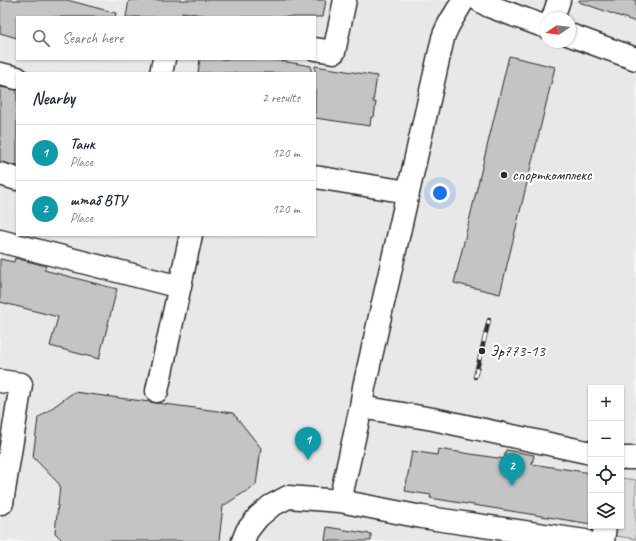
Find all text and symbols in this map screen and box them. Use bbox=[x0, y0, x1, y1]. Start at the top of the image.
north arrow bbox=[540, 12, 576, 48]
search box bbox=[16, 16, 316, 60]
icon: search bbox=[30, 27, 52, 49]
text: Search here bbox=[62, 29, 123, 48]
text: Nearby bbox=[32, 88, 75, 109]
text: 2 results bbox=[262, 90, 300, 106]
text: Танк bbox=[70, 135, 95, 154]
text: 1 bbox=[42, 145, 48, 161]
text: 120 m bbox=[272, 145, 300, 161]
text: Place bbox=[70, 154, 93, 170]
place label: спорткомплекс bbox=[512, 165, 593, 185]
marker: спорткомплекс bbox=[499, 170, 509, 180]
your location bbox=[430, 183, 450, 203]
text: штаб ВТУ bbox=[70, 191, 127, 210]
text: 2 bbox=[42, 201, 48, 217]
text: 120 m bbox=[272, 201, 300, 217]
text: Place bbox=[70, 210, 93, 226]
place label: Эр773-13 bbox=[490, 341, 547, 361]
marker: Эр773-13 bbox=[477, 346, 487, 356]
map controls bbox=[588, 385, 624, 529]
button: + bbox=[588, 385, 624, 421]
button: − bbox=[588, 421, 624, 457]
pin: 1 bbox=[295, 427, 321, 460]
pin: 2 bbox=[499, 453, 525, 486]
button: locate bbox=[588, 457, 624, 493]
button: layers bbox=[588, 493, 624, 529]

